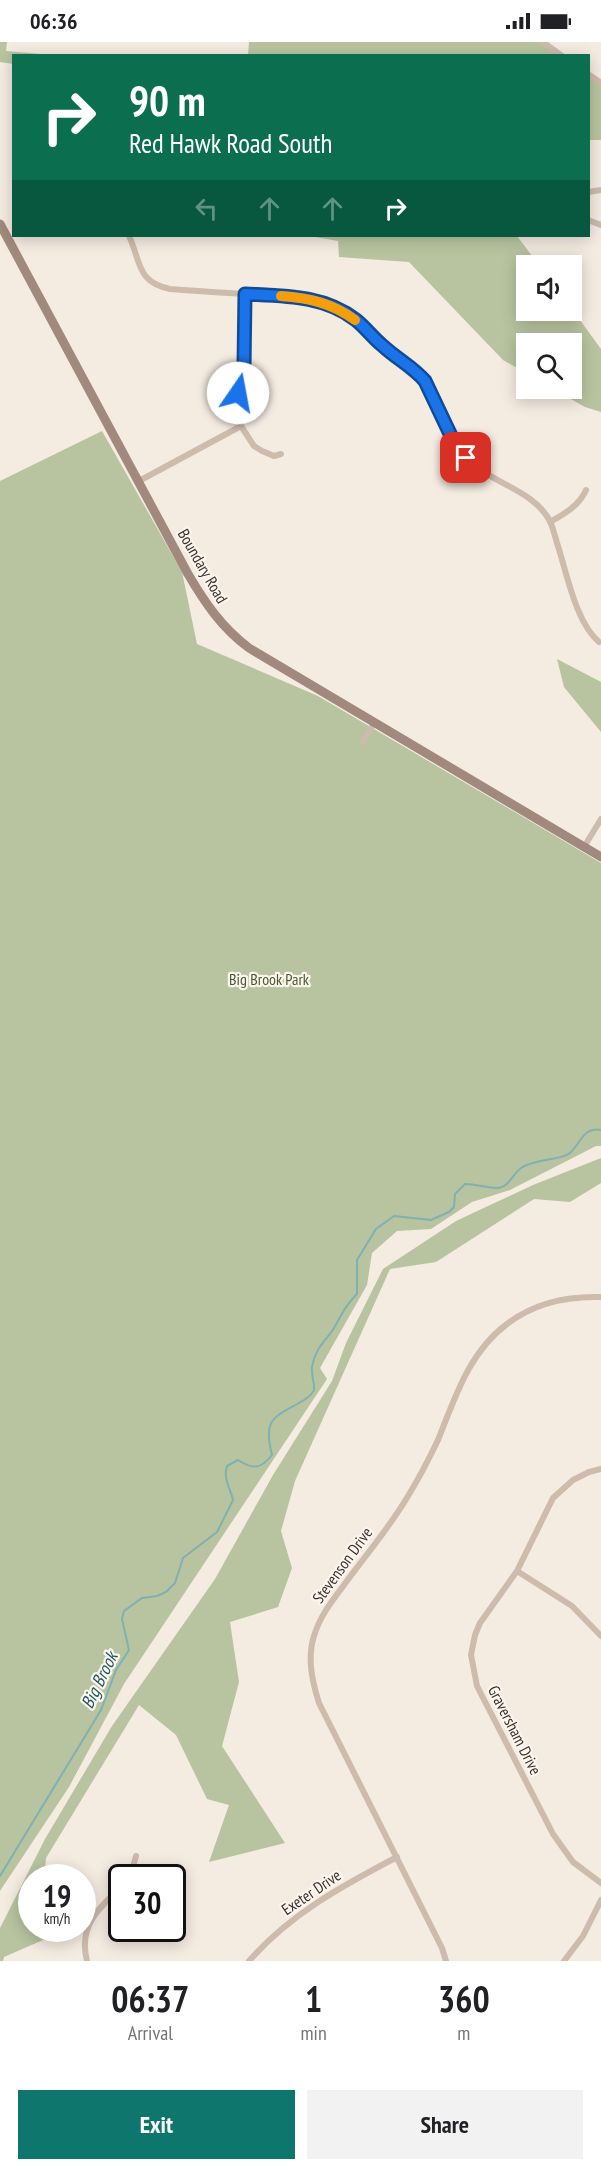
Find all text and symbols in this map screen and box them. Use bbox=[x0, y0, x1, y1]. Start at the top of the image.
text: 06:36 bbox=[30, 7, 78, 35]
text: 90 m bbox=[129, 73, 206, 128]
icon: right bbox=[30, 78, 108, 156]
text: Red Hawk Road South bbox=[129, 126, 332, 160]
icon: left bbox=[190, 192, 223, 225]
icon: ahead bbox=[253, 192, 286, 225]
icon: ahead bbox=[316, 192, 349, 225]
icon: right bbox=[379, 192, 412, 225]
map controls bbox=[516, 255, 582, 399]
button: sound bbox=[516, 255, 582, 321]
button: search bbox=[516, 333, 582, 399]
position arrow bbox=[206, 361, 270, 425]
pin bbox=[440, 432, 491, 483]
icon: arrive bbox=[449, 441, 482, 474]
street label: Boundary Road bbox=[174, 525, 232, 607]
park label: Big Brook Park bbox=[229, 969, 310, 989]
street label: Stevenson Drive bbox=[308, 1523, 376, 1607]
water label: Big Brook bbox=[76, 1646, 123, 1712]
street label: Graversham Drive bbox=[484, 1682, 546, 1778]
speed limit sign: 30 bbox=[108, 1864, 186, 1942]
street label: Exeter Drive bbox=[277, 1865, 345, 1919]
text: 19 bbox=[43, 1876, 71, 1915]
text: km/h bbox=[44, 1909, 70, 1928]
text: 06:37 bbox=[111, 1975, 189, 2022]
text: 1 bbox=[305, 1975, 322, 2022]
text: 360 bbox=[438, 1975, 490, 2022]
text: Arrival bbox=[128, 2020, 173, 2046]
text: min bbox=[301, 2020, 327, 2046]
text: m bbox=[457, 2020, 470, 2046]
button: Exit bbox=[18, 2090, 295, 2159]
button: Share bbox=[307, 2090, 583, 2159]

